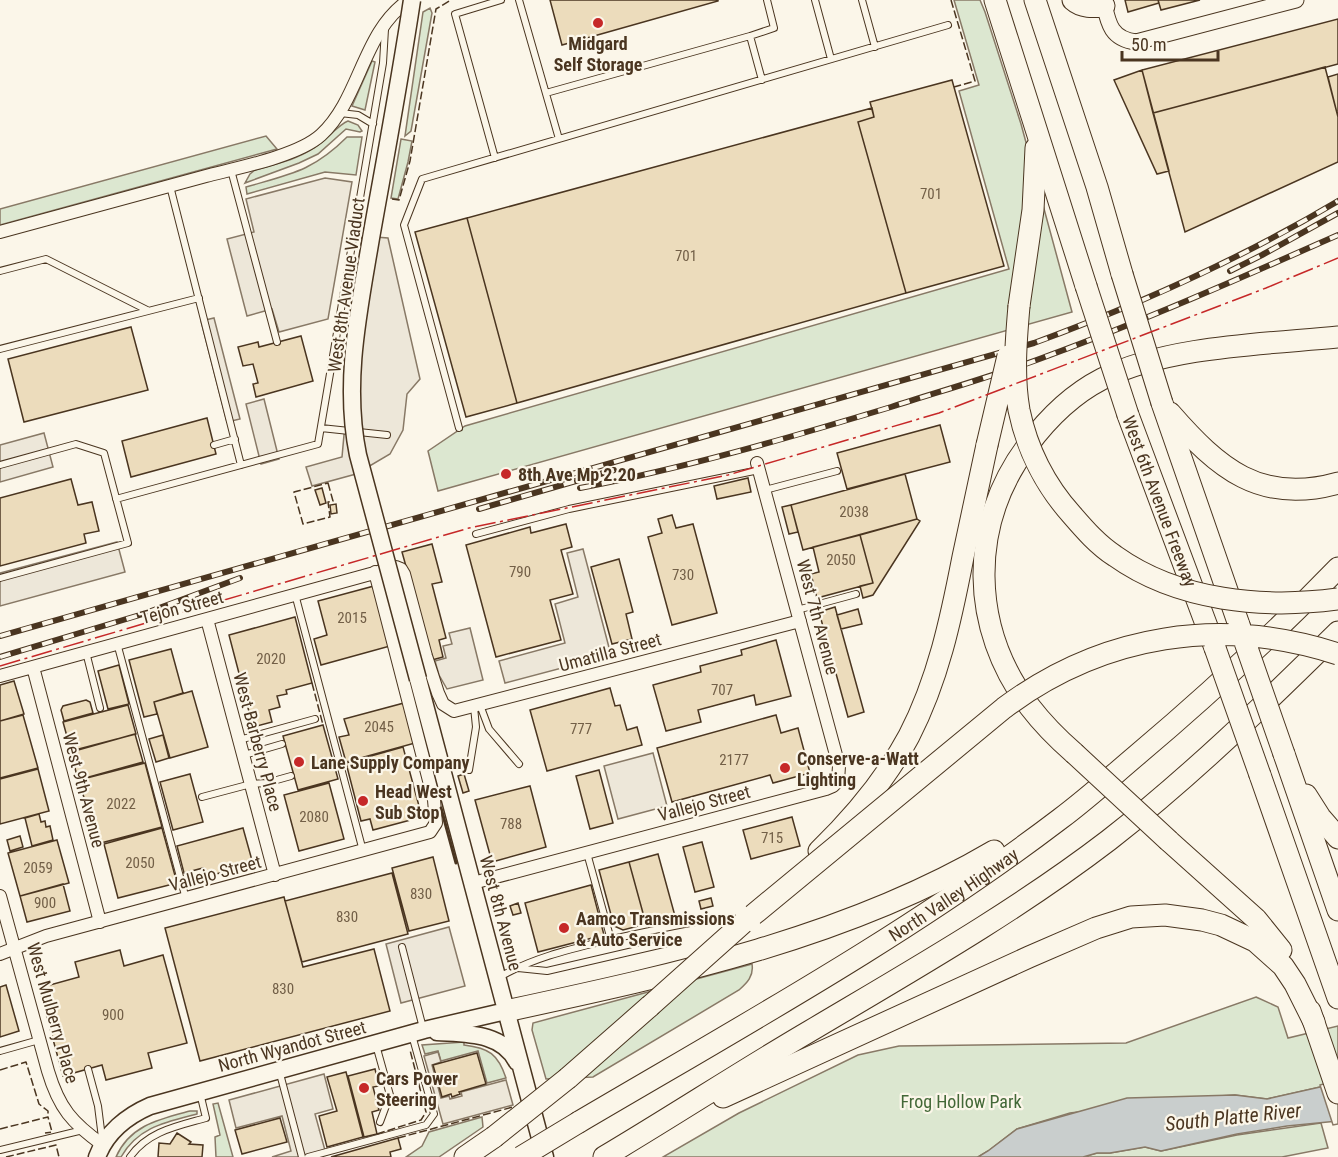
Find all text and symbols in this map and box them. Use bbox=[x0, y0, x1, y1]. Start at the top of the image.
marker: Midgard Self Storage bbox=[591, 16, 605, 30]
scale bar bbox=[1122, 24, 1218, 62]
place label: Midgard Self Storage bbox=[554, 33, 643, 75]
text: 50 m bbox=[1131, 34, 1166, 55]
house number: 701 bbox=[920, 185, 942, 203]
street label: West 8th Avenue Viaduct bbox=[323, 196, 369, 374]
house number: 701 bbox=[675, 247, 697, 265]
street label: West 6th Avenue Freeway bbox=[1119, 413, 1202, 590]
place label: 8th Ave Mp 2.20 bbox=[518, 464, 636, 485]
marker: 8th Ave Mp 2.20 bbox=[499, 467, 513, 481]
house number: 2038 bbox=[839, 503, 869, 521]
house number: 2050 bbox=[826, 551, 856, 569]
street label: West 7th Avenue bbox=[793, 557, 843, 677]
house number: 790 bbox=[509, 563, 531, 581]
house number: 730 bbox=[672, 566, 694, 584]
street label: Tejon Street bbox=[138, 586, 226, 628]
house number: 2015 bbox=[337, 609, 367, 627]
street label: Umatilla Street bbox=[557, 628, 663, 676]
house number: 2020 bbox=[256, 650, 286, 668]
street label: West Barberry Place bbox=[229, 670, 287, 814]
house number: 707 bbox=[711, 681, 733, 699]
house number: 2045 bbox=[364, 718, 394, 736]
house number: 777 bbox=[570, 720, 592, 738]
street label: West 9th Avenue bbox=[59, 730, 109, 850]
place label: Conserve-a-Watt Lighting bbox=[797, 748, 919, 790]
house number: 2177 bbox=[719, 751, 749, 769]
place label: Lane Supply Company bbox=[311, 752, 470, 773]
marker: Lane Supply Company bbox=[292, 755, 306, 769]
marker: Conserve-a-Watt Lighting bbox=[778, 761, 792, 775]
place label: Head West Sub Stop bbox=[375, 781, 452, 823]
street label: Vallejo Street bbox=[656, 781, 752, 825]
marker: Head West Sub Stop bbox=[356, 794, 370, 808]
house number: 2022 bbox=[106, 795, 136, 813]
house number: 2080 bbox=[299, 808, 329, 826]
house number: 788 bbox=[500, 815, 522, 833]
house number: 715 bbox=[761, 829, 783, 847]
street label: North Valley Highway bbox=[884, 843, 1022, 945]
street label: Vallejo Street bbox=[167, 851, 263, 895]
street label: West 8th Avenue bbox=[476, 853, 526, 973]
house number: 2050 bbox=[125, 854, 155, 872]
house number: 2059 bbox=[23, 859, 53, 877]
house number: 830 bbox=[410, 885, 432, 903]
house number: 900 bbox=[34, 894, 56, 912]
house number: 830 bbox=[336, 908, 358, 926]
place label: Aamco Transmissions & Auto Service bbox=[576, 908, 735, 950]
marker: Aamco Transmissions & Auto Service bbox=[557, 921, 571, 935]
street label: West Mulberry Place bbox=[23, 940, 83, 1086]
house number: 830 bbox=[272, 980, 294, 998]
house number: 900 bbox=[102, 1006, 124, 1024]
street label: North Wyandot Street bbox=[216, 1016, 368, 1076]
place label: Cars Power Steering bbox=[376, 1068, 458, 1110]
marker: Cars Power Steering bbox=[357, 1081, 371, 1095]
park label: Frog Hollow Park bbox=[900, 1091, 1022, 1112]
water label: South Platte River bbox=[1164, 1098, 1303, 1136]

